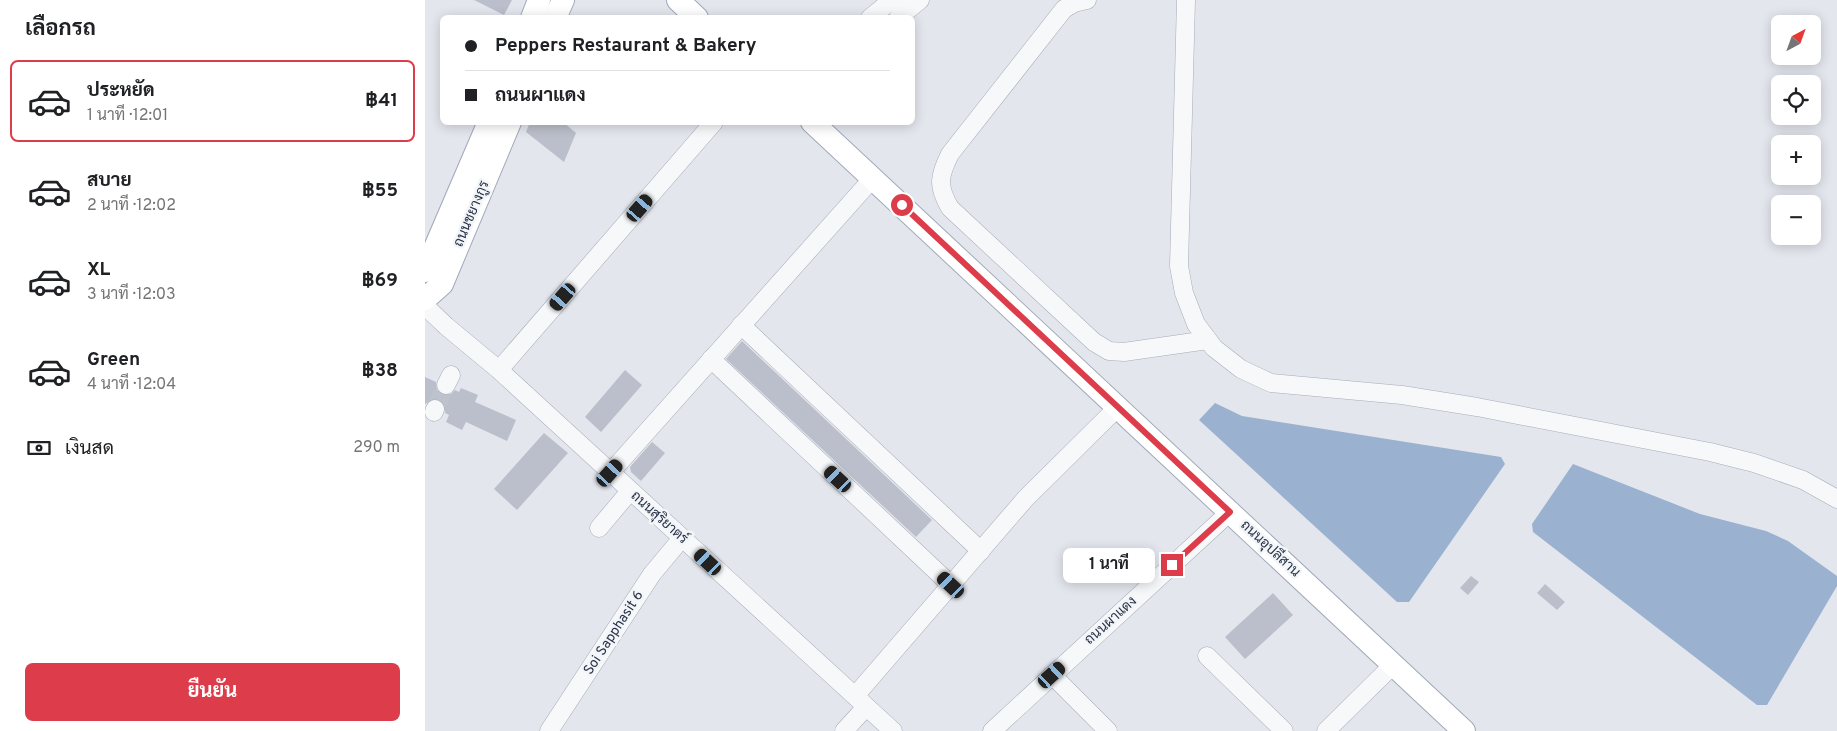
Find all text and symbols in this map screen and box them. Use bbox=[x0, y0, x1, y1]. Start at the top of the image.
north arrow bbox=[1771, 15, 1821, 65]
map controls bbox=[1771, 15, 1821, 245]
text: เลือกรถ bbox=[25, 16, 96, 43]
text: Peppers Restaurant & Bakery bbox=[495, 34, 756, 58]
button: locate bbox=[1771, 75, 1821, 125]
icon: car bbox=[27, 79, 72, 124]
text: ประหยัด bbox=[87, 79, 155, 103]
text: ถนนผาแดง bbox=[495, 84, 586, 108]
text: ฿41 bbox=[365, 89, 398, 113]
text: 1 นาที · 12:01 bbox=[87, 106, 168, 126]
button: + bbox=[1771, 135, 1821, 185]
icon: car bbox=[27, 169, 72, 214]
text: สบาย bbox=[87, 169, 132, 193]
street label: ถนนชยางกูร bbox=[450, 178, 494, 250]
text: ฿55 bbox=[362, 179, 398, 203]
car bbox=[624, 192, 655, 224]
route start bbox=[891, 194, 913, 216]
button: − bbox=[1771, 195, 1821, 245]
text: 2 นาที · 12:02 bbox=[87, 196, 176, 216]
text: XL bbox=[87, 258, 110, 282]
icon: car bbox=[27, 259, 72, 304]
text: ฿69 bbox=[362, 269, 398, 293]
car bbox=[547, 281, 578, 313]
text: 3 นาที · 12:03 bbox=[87, 285, 176, 305]
text: Green bbox=[87, 348, 140, 372]
icon: car bbox=[27, 349, 72, 394]
text: ฿38 bbox=[362, 359, 398, 383]
text: 4 นาที · 12:04 bbox=[87, 375, 176, 395]
icon: cash bbox=[25, 434, 53, 462]
text: เงินสด bbox=[65, 437, 114, 461]
text: 290 m bbox=[353, 438, 400, 458]
car bbox=[594, 457, 625, 489]
car bbox=[821, 463, 854, 495]
street label: ถนนสุริยาตร์ bbox=[627, 486, 693, 548]
street label: ถนนอุปลีสาน bbox=[1237, 516, 1305, 581]
car bbox=[691, 546, 724, 578]
callout: 1 นาที bbox=[1062, 548, 1155, 582]
route end bbox=[1161, 554, 1183, 576]
text: 1 นาที bbox=[1089, 555, 1129, 575]
car bbox=[934, 569, 967, 601]
street label: Soi Sapphasit 6 bbox=[580, 588, 648, 678]
street label: ถนนผาแดง bbox=[1081, 593, 1141, 649]
car bbox=[1035, 659, 1068, 691]
button: ยืนยัน bbox=[25, 663, 400, 721]

